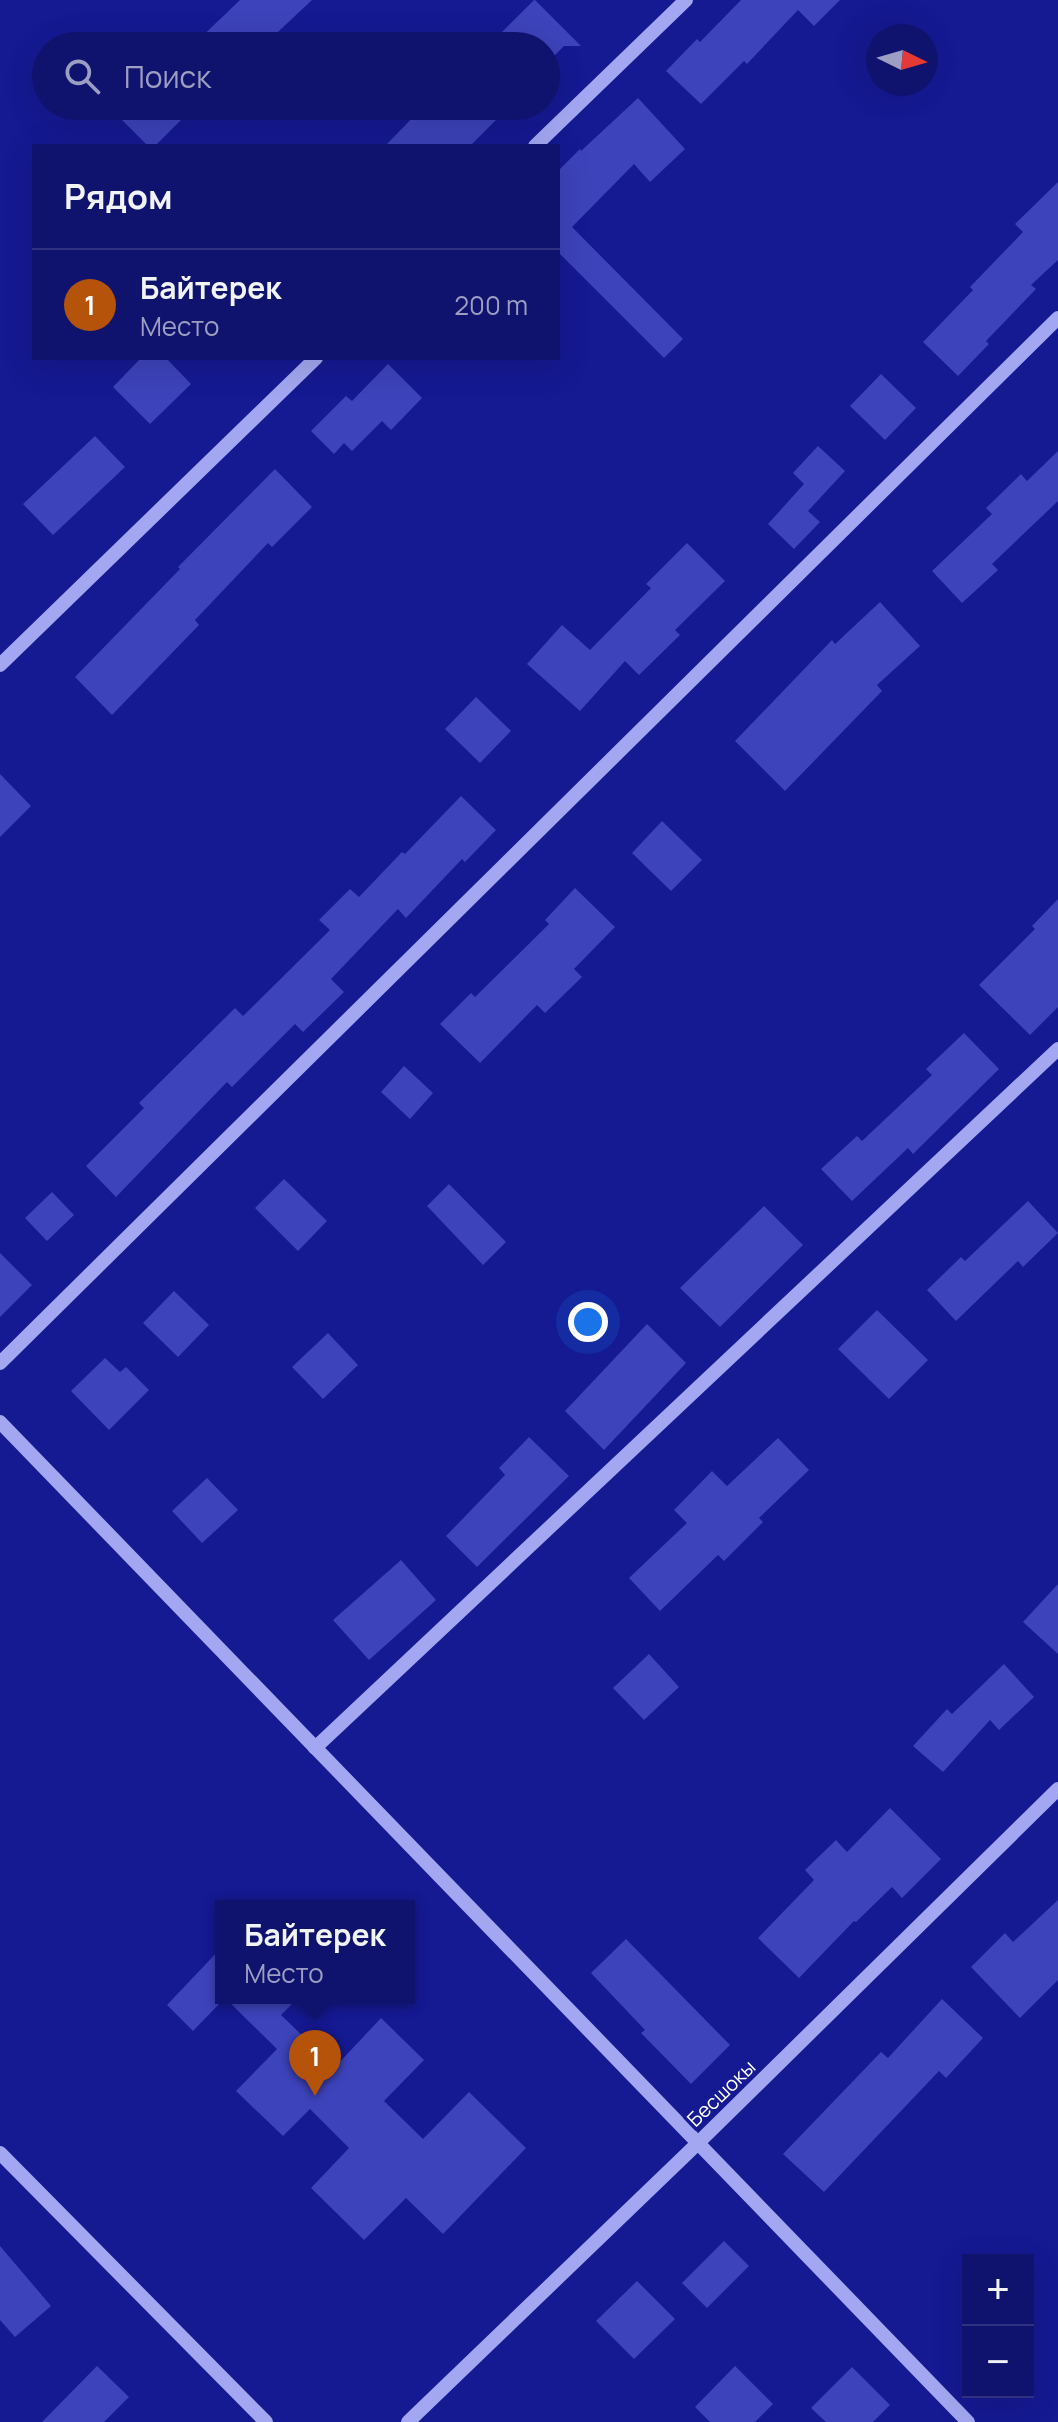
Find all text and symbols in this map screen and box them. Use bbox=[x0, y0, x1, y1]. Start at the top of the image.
north arrow bbox=[866, 24, 938, 96]
search box bbox=[32, 32, 560, 120]
icon: search bbox=[60, 54, 104, 98]
text: Поиск bbox=[124, 56, 211, 97]
text: Рядом bbox=[64, 173, 173, 219]
text: Байтерек bbox=[140, 267, 281, 308]
text: 1 bbox=[84, 287, 96, 323]
text: 200 m bbox=[454, 287, 528, 323]
text: Место bbox=[140, 308, 219, 344]
your location bbox=[568, 1302, 608, 1342]
popup bbox=[215, 1900, 415, 2004]
text: Байтерек bbox=[244, 1914, 386, 1955]
text: Место bbox=[244, 1955, 324, 1991]
pin: 1 bbox=[289, 2030, 341, 2096]
street label: Бесшокы bbox=[681, 2054, 761, 2132]
map controls bbox=[962, 2254, 1034, 2398]
button: + bbox=[962, 2254, 1034, 2326]
button: − bbox=[962, 2326, 1034, 2398]

